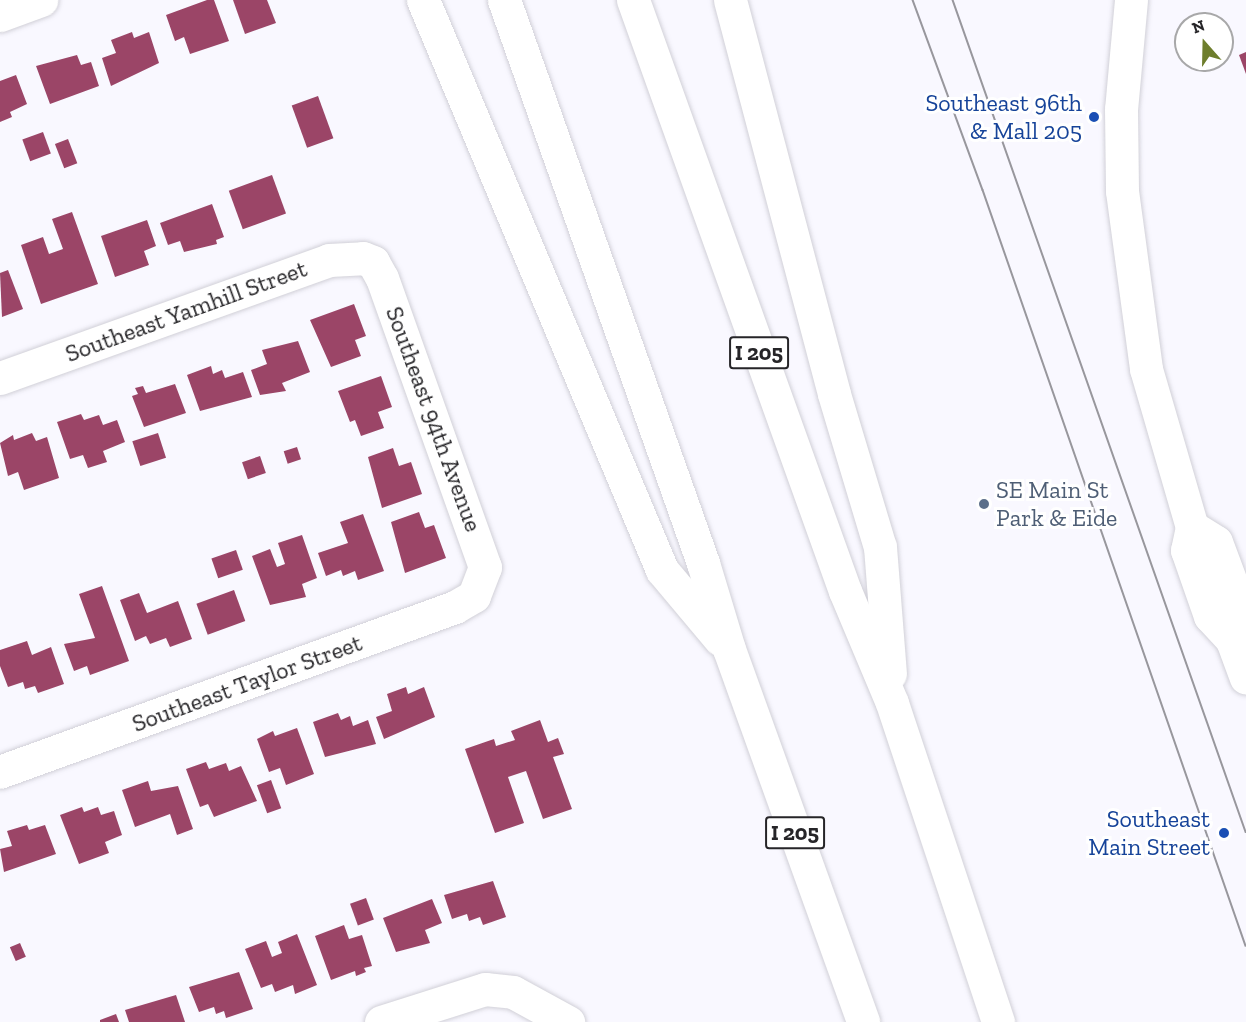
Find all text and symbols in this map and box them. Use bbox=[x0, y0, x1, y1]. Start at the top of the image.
north arrow bbox=[1174, 12, 1234, 72]
text: N bbox=[1189, 15, 1207, 38]
place label: Southeast 96th & Mall 205 bbox=[926, 89, 1082, 145]
marker: Southeast 96th & Mall 205 bbox=[1087, 110, 1101, 124]
street label: Southeast Yamhill Street bbox=[61, 254, 311, 368]
street label: Southeast 94th Avenue bbox=[380, 302, 488, 536]
road number: I 205 bbox=[729, 334, 789, 372]
place label: SE Main St Park & Eide bbox=[996, 476, 1117, 532]
marker: SE Main St Park & Eide bbox=[977, 497, 991, 511]
street label: Southeast Taylor Street bbox=[128, 628, 366, 738]
place label: Southeast Main Street bbox=[1088, 805, 1210, 861]
road number: I 205 bbox=[765, 814, 825, 852]
marker: Southeast Main Street bbox=[1215, 824, 1233, 842]

